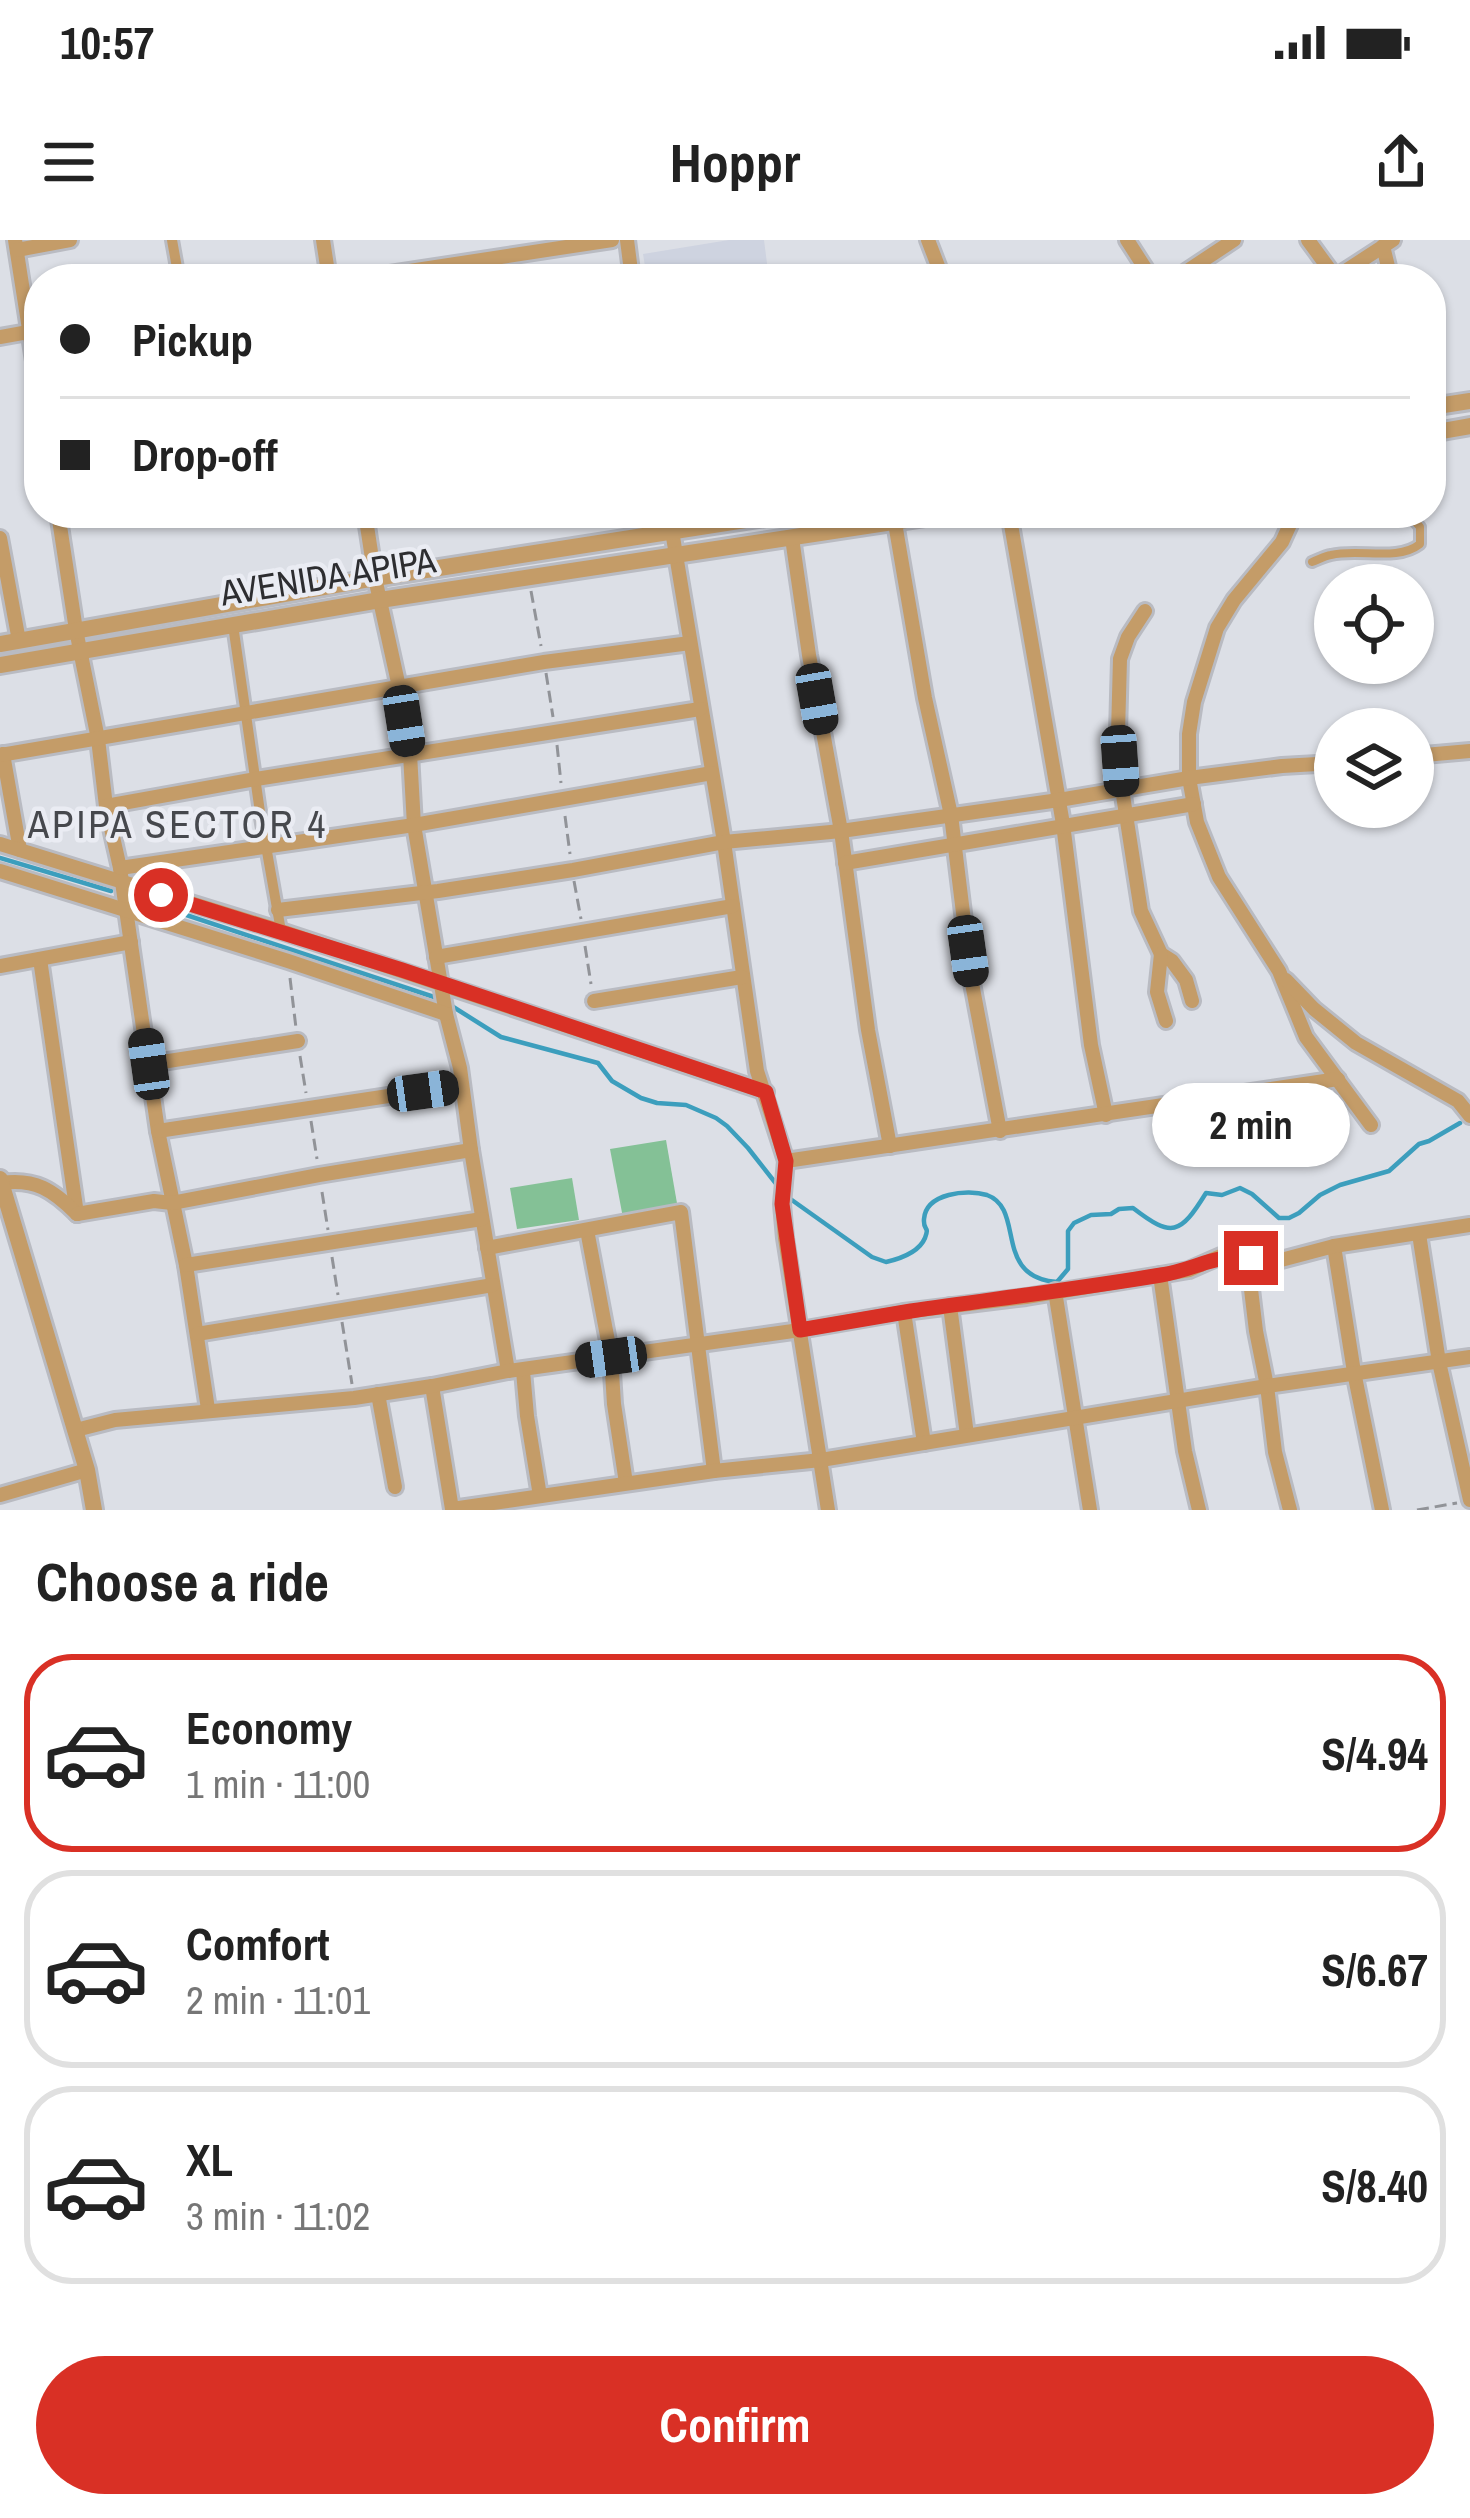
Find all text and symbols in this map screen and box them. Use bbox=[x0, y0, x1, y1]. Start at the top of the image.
text: 10:57 bbox=[60, 12, 154, 73]
text: Hoppr bbox=[670, 126, 800, 199]
icon: menu bbox=[36, 129, 102, 195]
icon: share bbox=[1368, 129, 1434, 195]
text: Pickup bbox=[132, 309, 253, 370]
text: Drop-off bbox=[132, 424, 278, 485]
street label: AVENIDA APIPA bbox=[216, 535, 439, 617]
map controls bbox=[1314, 564, 1434, 828]
button: locate bbox=[1314, 564, 1434, 684]
car bbox=[793, 660, 841, 738]
car bbox=[381, 683, 427, 759]
button: layers bbox=[1314, 708, 1434, 828]
car bbox=[1100, 724, 1140, 798]
district label: APIPA SECTOR 4 bbox=[27, 798, 328, 850]
route start bbox=[134, 868, 188, 922]
car bbox=[945, 913, 991, 989]
car bbox=[126, 1026, 172, 1102]
car bbox=[385, 1068, 461, 1114]
callout: 2 min bbox=[1152, 1084, 1350, 1168]
text: 2 min bbox=[1209, 1099, 1293, 1151]
route end bbox=[1224, 1231, 1278, 1285]
car bbox=[573, 1334, 649, 1380]
text: Choose a ride bbox=[36, 1545, 329, 1618]
text: Economy bbox=[186, 1697, 352, 1758]
icon: car bbox=[42, 1699, 150, 1807]
text: S/4.94 bbox=[1321, 1723, 1428, 1784]
text: 1 min · 11:00 bbox=[186, 1758, 370, 1810]
text: Comfort bbox=[186, 1913, 329, 1974]
icon: car bbox=[42, 1915, 150, 2023]
text: S/6.67 bbox=[1321, 1939, 1428, 2000]
text: 2 min · 11:01 bbox=[186, 1974, 370, 2026]
text: XL bbox=[186, 2129, 233, 2190]
icon: car bbox=[42, 2131, 150, 2239]
text: S/8.40 bbox=[1321, 2155, 1428, 2216]
text: 3 min · 11:02 bbox=[186, 2190, 370, 2242]
button: Confirm bbox=[36, 2356, 1434, 2494]

